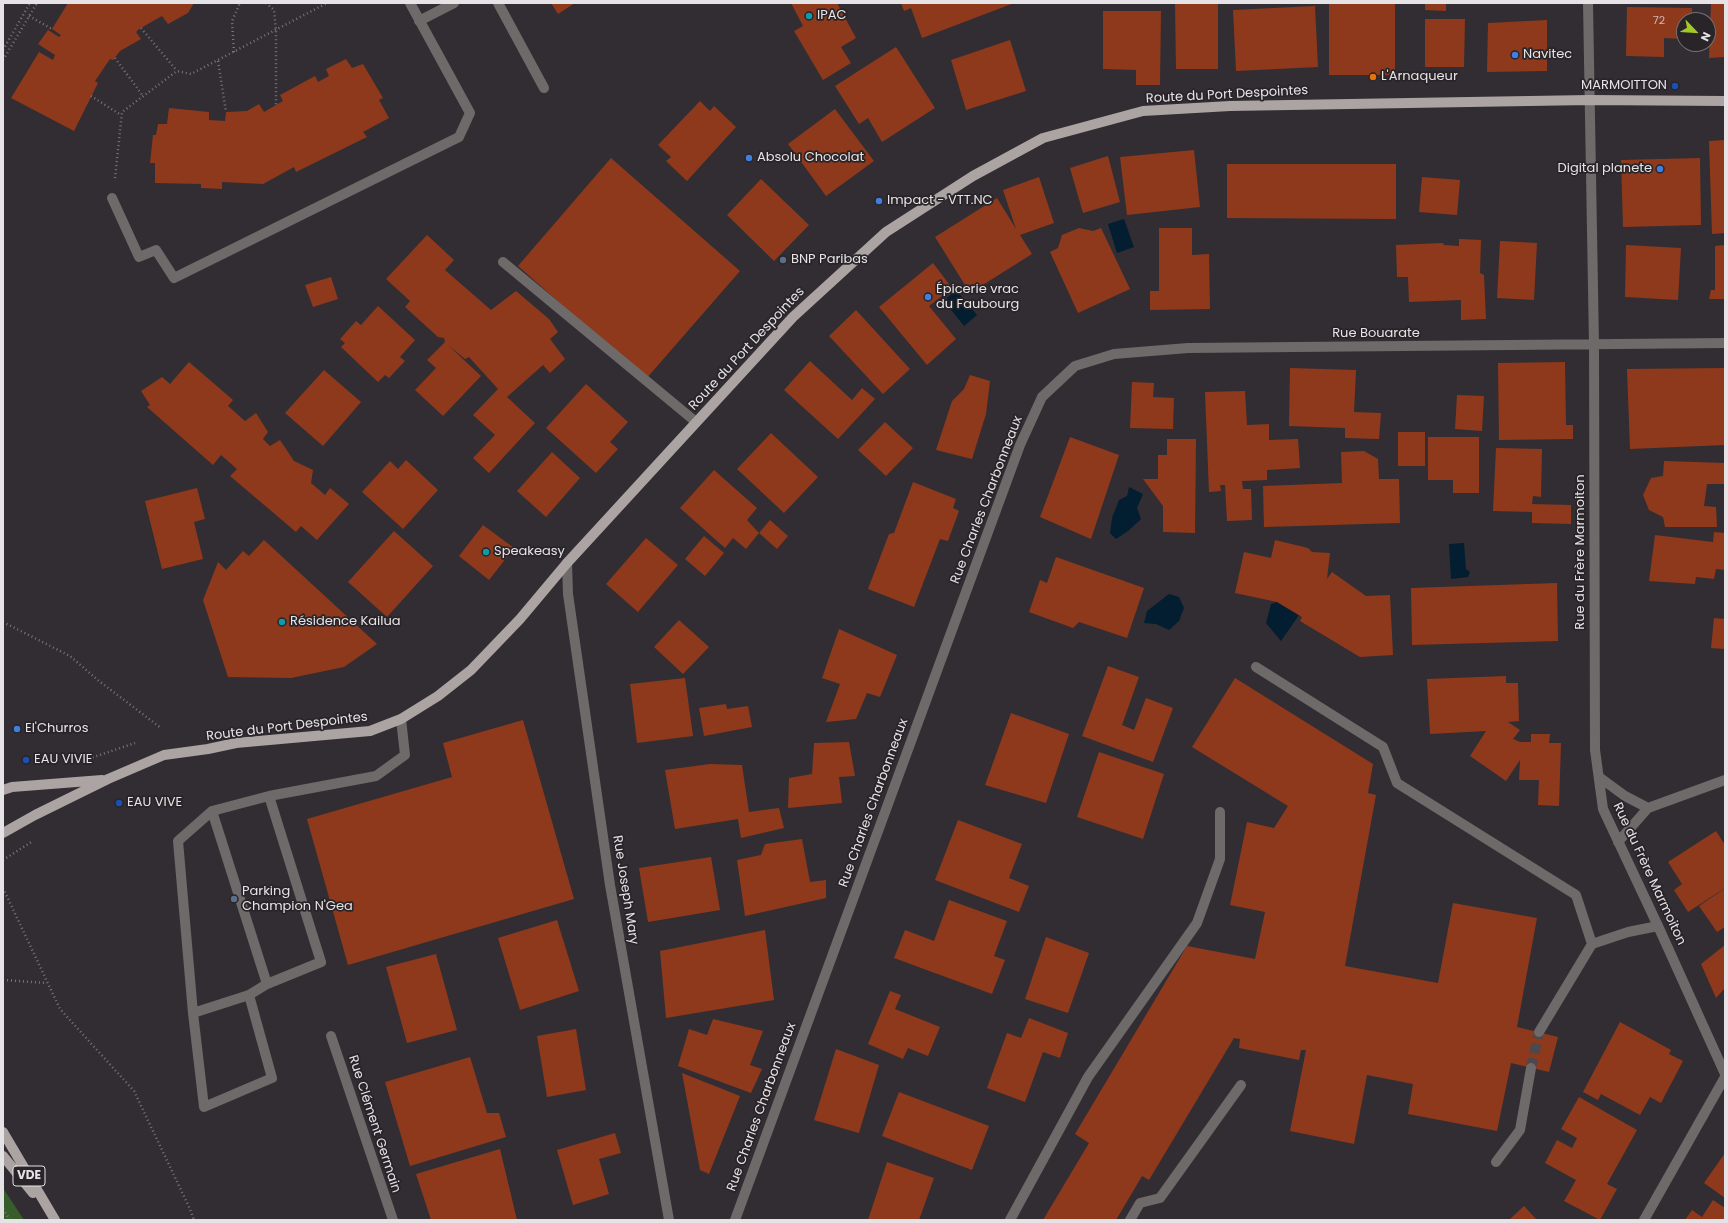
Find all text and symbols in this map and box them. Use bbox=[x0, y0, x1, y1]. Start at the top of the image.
place label: IPAC bbox=[817, 8, 847, 24]
marker: IPAC bbox=[804, 11, 814, 21]
north arrow bbox=[1676, 12, 1716, 52]
house number: 72 bbox=[1653, 14, 1665, 28]
text: N bbox=[1697, 30, 1715, 44]
place label: Navitec bbox=[1523, 47, 1572, 63]
marker: Navitec bbox=[1510, 50, 1520, 60]
place label: L'Arnaqueur bbox=[1381, 69, 1458, 85]
marker: L'Arnaqueur bbox=[1368, 72, 1378, 82]
place label: MARMOITTON bbox=[1581, 78, 1667, 94]
marker: MARMOITTON bbox=[1670, 81, 1680, 91]
street label: Route du Port Despointes bbox=[1145, 83, 1309, 107]
place label: Absolu Chocolat bbox=[757, 150, 864, 166]
marker: Absolu Chocolat bbox=[744, 153, 754, 163]
place label: Digital planete bbox=[1557, 161, 1652, 177]
marker: Digital planete bbox=[1655, 164, 1665, 174]
place label: Impact - VTT.NC bbox=[887, 193, 993, 209]
marker: Impact - VTT.NC bbox=[874, 196, 884, 206]
place label: BNP Paribas bbox=[791, 252, 868, 268]
marker: BNP Paribas bbox=[778, 255, 788, 265]
place label: Épicerie vrac du Faubourg bbox=[936, 282, 1019, 313]
street label: Route du Port Despointes bbox=[686, 284, 808, 414]
marker: Épicerie vrac du Faubourg bbox=[923, 292, 933, 302]
street label: Rue Bouarate bbox=[1332, 326, 1420, 342]
street label: Rue Charles Charbonneaux bbox=[948, 414, 1026, 586]
street label: Rue du Frère Marmoiton bbox=[1573, 474, 1589, 630]
place label: Speakeasy bbox=[494, 544, 565, 560]
marker: Speakeasy bbox=[481, 547, 491, 557]
place label: Résidence Kailua bbox=[290, 614, 401, 630]
marker: Résidence Kailua bbox=[277, 617, 287, 627]
street label: Route du Port Despointes bbox=[205, 709, 369, 745]
street label: Rue Charles Charbonneaux bbox=[836, 717, 912, 889]
place label: El'Churros bbox=[25, 721, 88, 737]
marker: El'Churros bbox=[12, 724, 22, 734]
place label: EAU VIVIE bbox=[34, 752, 92, 768]
marker: EAU VIVIE bbox=[21, 755, 31, 765]
place label: EAU VIVE bbox=[127, 795, 182, 811]
marker: EAU VIVE bbox=[114, 798, 124, 808]
street label: Rue du Frère Marmoiton bbox=[1609, 800, 1689, 948]
street label: Rue Joseph Mary bbox=[609, 834, 641, 946]
place label: Parking Champion N'Gea bbox=[242, 884, 353, 915]
marker: Parking Champion N'Gea bbox=[229, 894, 239, 904]
street label: Rue Charles Charbonneaux bbox=[724, 1021, 800, 1193]
street label: Rue Clément Germain bbox=[344, 1053, 404, 1195]
road number: VDE bbox=[13, 1166, 45, 1186]

